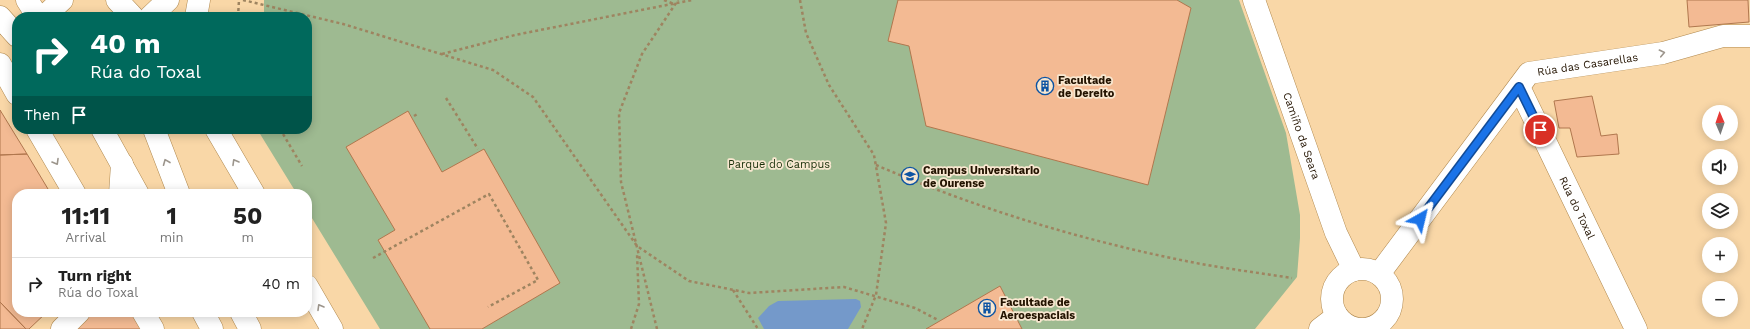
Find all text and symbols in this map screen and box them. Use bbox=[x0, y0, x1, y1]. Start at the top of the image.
text: 40 m bbox=[90, 27, 160, 60]
icon: right bbox=[24, 28, 76, 80]
one-way arrow bbox=[1658, 49, 1665, 57]
street label: Rúa das Casarellas bbox=[1536, 50, 1639, 78]
text: Rúa do Toxal bbox=[90, 61, 201, 82]
place label: Facultade de Dereito bbox=[1058, 74, 1115, 100]
building icon: Facultade de Dereito bbox=[1035, 76, 1055, 96]
street label: Camiño da Seara bbox=[1281, 91, 1323, 181]
icon: arrive bbox=[68, 104, 90, 126]
north arrow bbox=[1702, 105, 1738, 141]
map controls bbox=[1702, 105, 1738, 317]
text: Then bbox=[24, 106, 60, 124]
pin bbox=[1523, 113, 1557, 147]
icon: arrive bbox=[1529, 119, 1551, 141]
button: sound bbox=[1702, 149, 1738, 185]
one-way arrow bbox=[51, 157, 58, 165]
one-way arrow bbox=[162, 158, 170, 165]
one-way arrow bbox=[232, 158, 239, 166]
park label: Parque do Campus bbox=[728, 158, 830, 171]
place label: Campus Universitario de Ourense bbox=[923, 164, 1040, 190]
school or university icon: Campus Universitario de Ourense bbox=[900, 166, 920, 186]
street label: Rúa do Toxal bbox=[1557, 174, 1598, 242]
button: layers bbox=[1702, 193, 1738, 229]
position arrow bbox=[1399, 198, 1441, 240]
text: 11:11 bbox=[62, 202, 110, 230]
text: 1 bbox=[166, 202, 177, 230]
text: 50 bbox=[233, 202, 262, 230]
text: Arrival bbox=[66, 230, 106, 245]
text: min bbox=[160, 230, 184, 245]
text: m bbox=[242, 230, 254, 245]
button: + bbox=[1702, 237, 1738, 273]
text: Turn right bbox=[58, 267, 131, 285]
icon: right bbox=[24, 273, 46, 295]
text: 40 m bbox=[262, 275, 300, 293]
button: − bbox=[1702, 281, 1738, 317]
text: Rúa do Toxal bbox=[58, 285, 138, 300]
place label: Facultade de Aeroespaciais bbox=[1000, 296, 1075, 322]
building icon: Facultade de Aeroespaciais bbox=[977, 298, 997, 318]
one-way arrow bbox=[317, 304, 324, 311]

